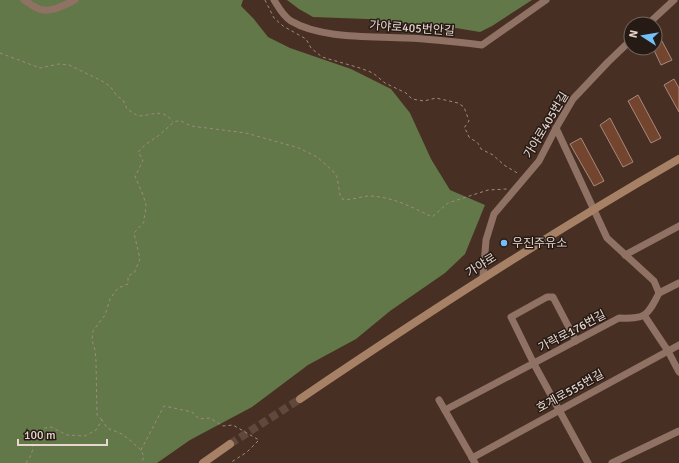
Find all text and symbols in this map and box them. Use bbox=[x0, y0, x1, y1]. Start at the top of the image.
north arrow bbox=[623, 16, 663, 56]
street label: 가야로405번안길 bbox=[369, 18, 455, 39]
text: N bbox=[627, 29, 641, 39]
street label: 가야로405번길 bbox=[521, 89, 572, 161]
place label: 우진주유소 bbox=[512, 236, 567, 251]
marker: 우진주유소 bbox=[499, 238, 509, 248]
street label: 가야로 bbox=[463, 250, 499, 281]
street label: 가락로176번길 bbox=[536, 307, 609, 356]
street label: 호계로555번길 bbox=[534, 367, 607, 416]
scale bar bbox=[18, 421, 107, 447]
text: 100 m bbox=[24, 428, 56, 443]

